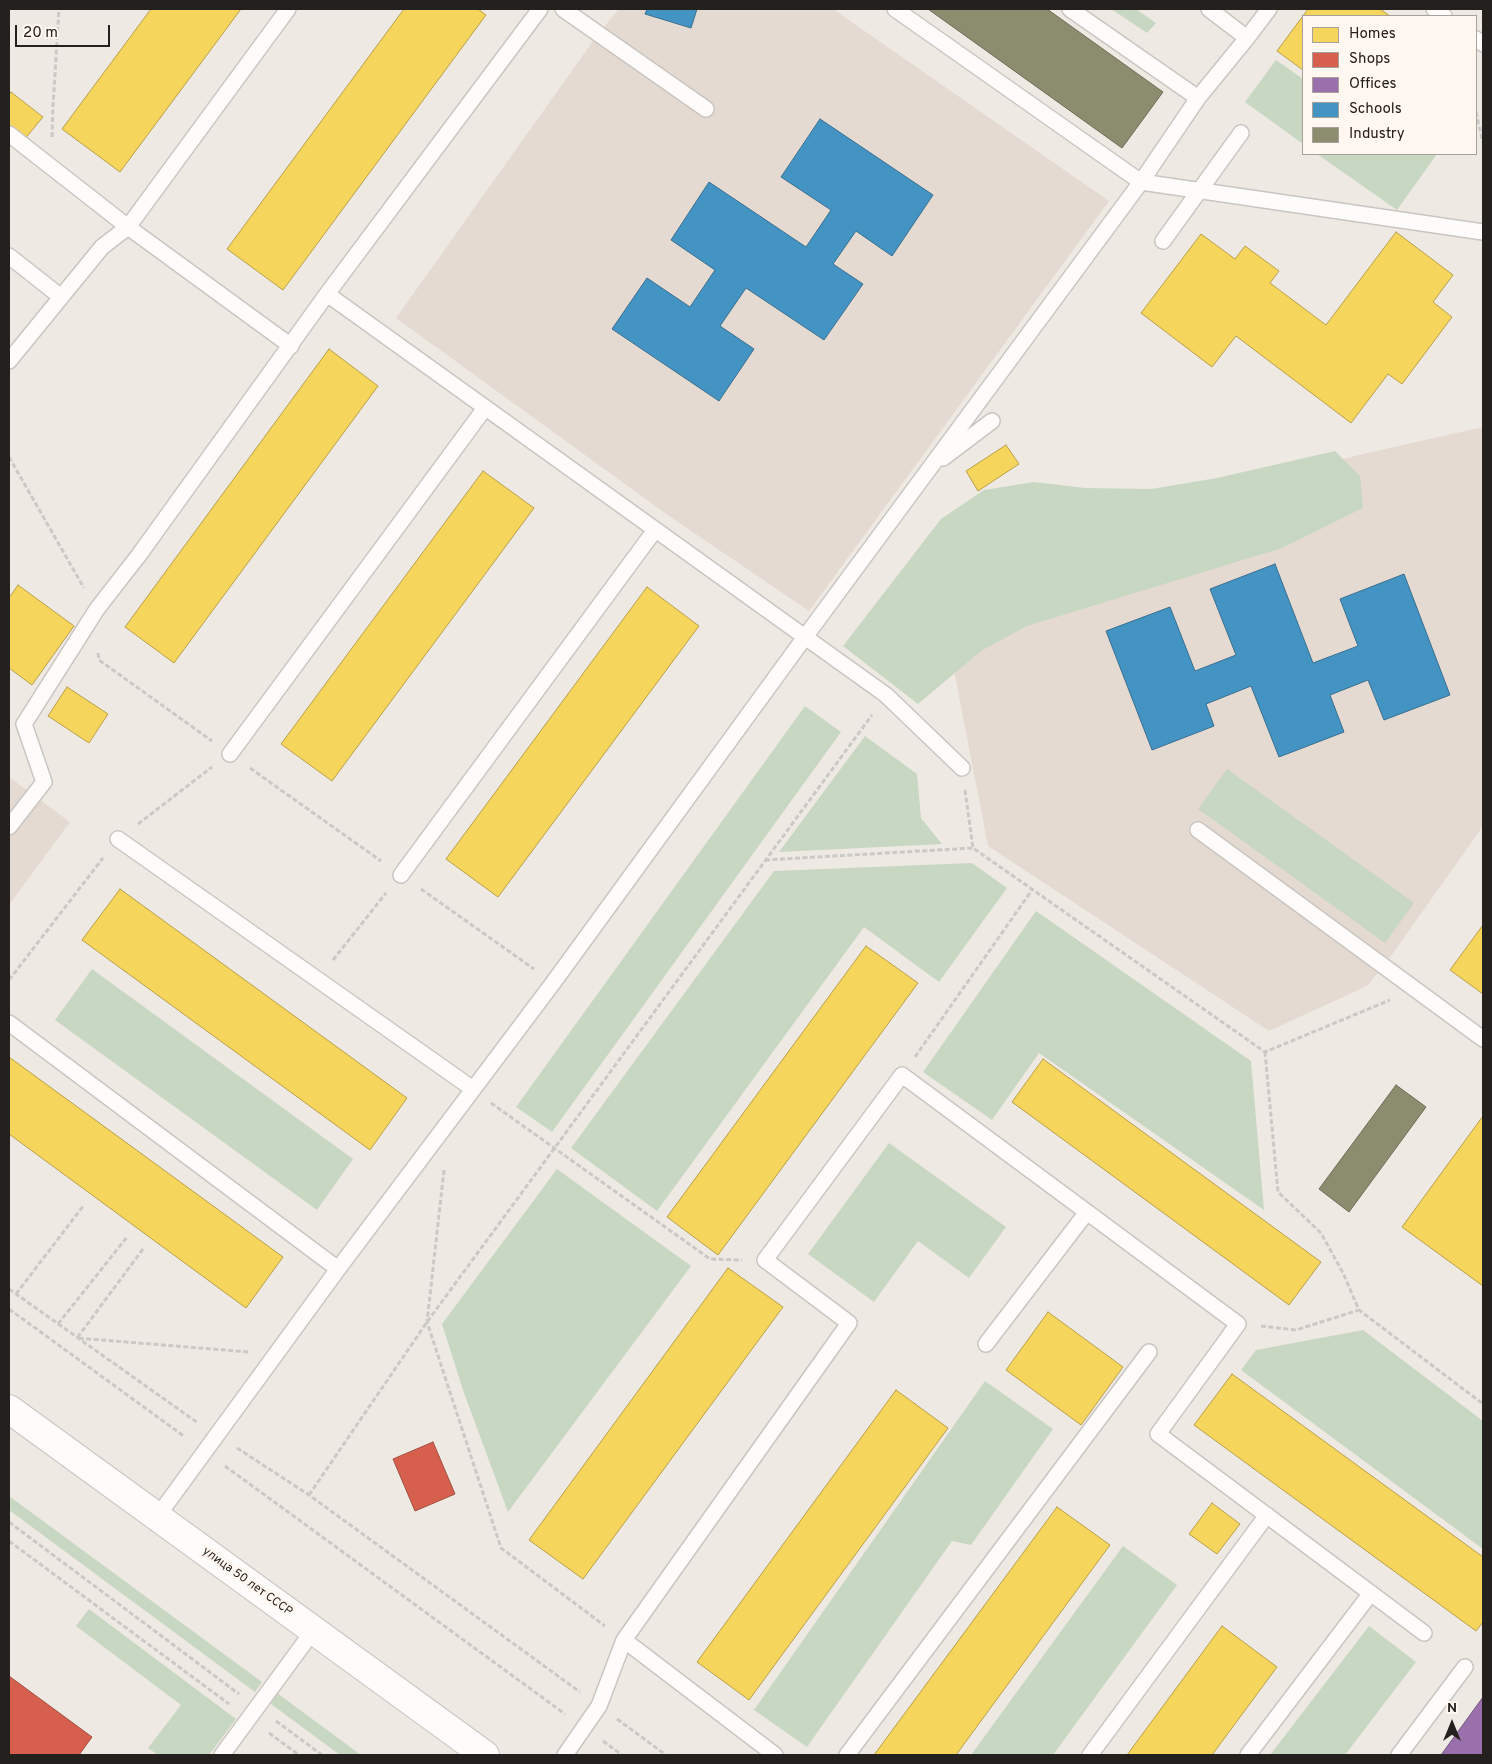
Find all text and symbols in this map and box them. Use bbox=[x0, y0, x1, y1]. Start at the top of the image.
scale bar bbox=[18, 15, 112, 47]
legend bbox=[1302, 15, 1477, 155]
text: 20 m bbox=[23, 24, 58, 43]
text: Homes bbox=[1349, 25, 1396, 44]
text: Shops bbox=[1349, 50, 1390, 69]
text: Offices bbox=[1349, 75, 1396, 94]
text: Schools bbox=[1349, 100, 1402, 119]
text: Industry bbox=[1349, 125, 1405, 144]
street label: улица 50 лет СССР bbox=[199, 1544, 295, 1620]
north arrow bbox=[1427, 1699, 1477, 1749]
text: N bbox=[1447, 1700, 1457, 1717]

